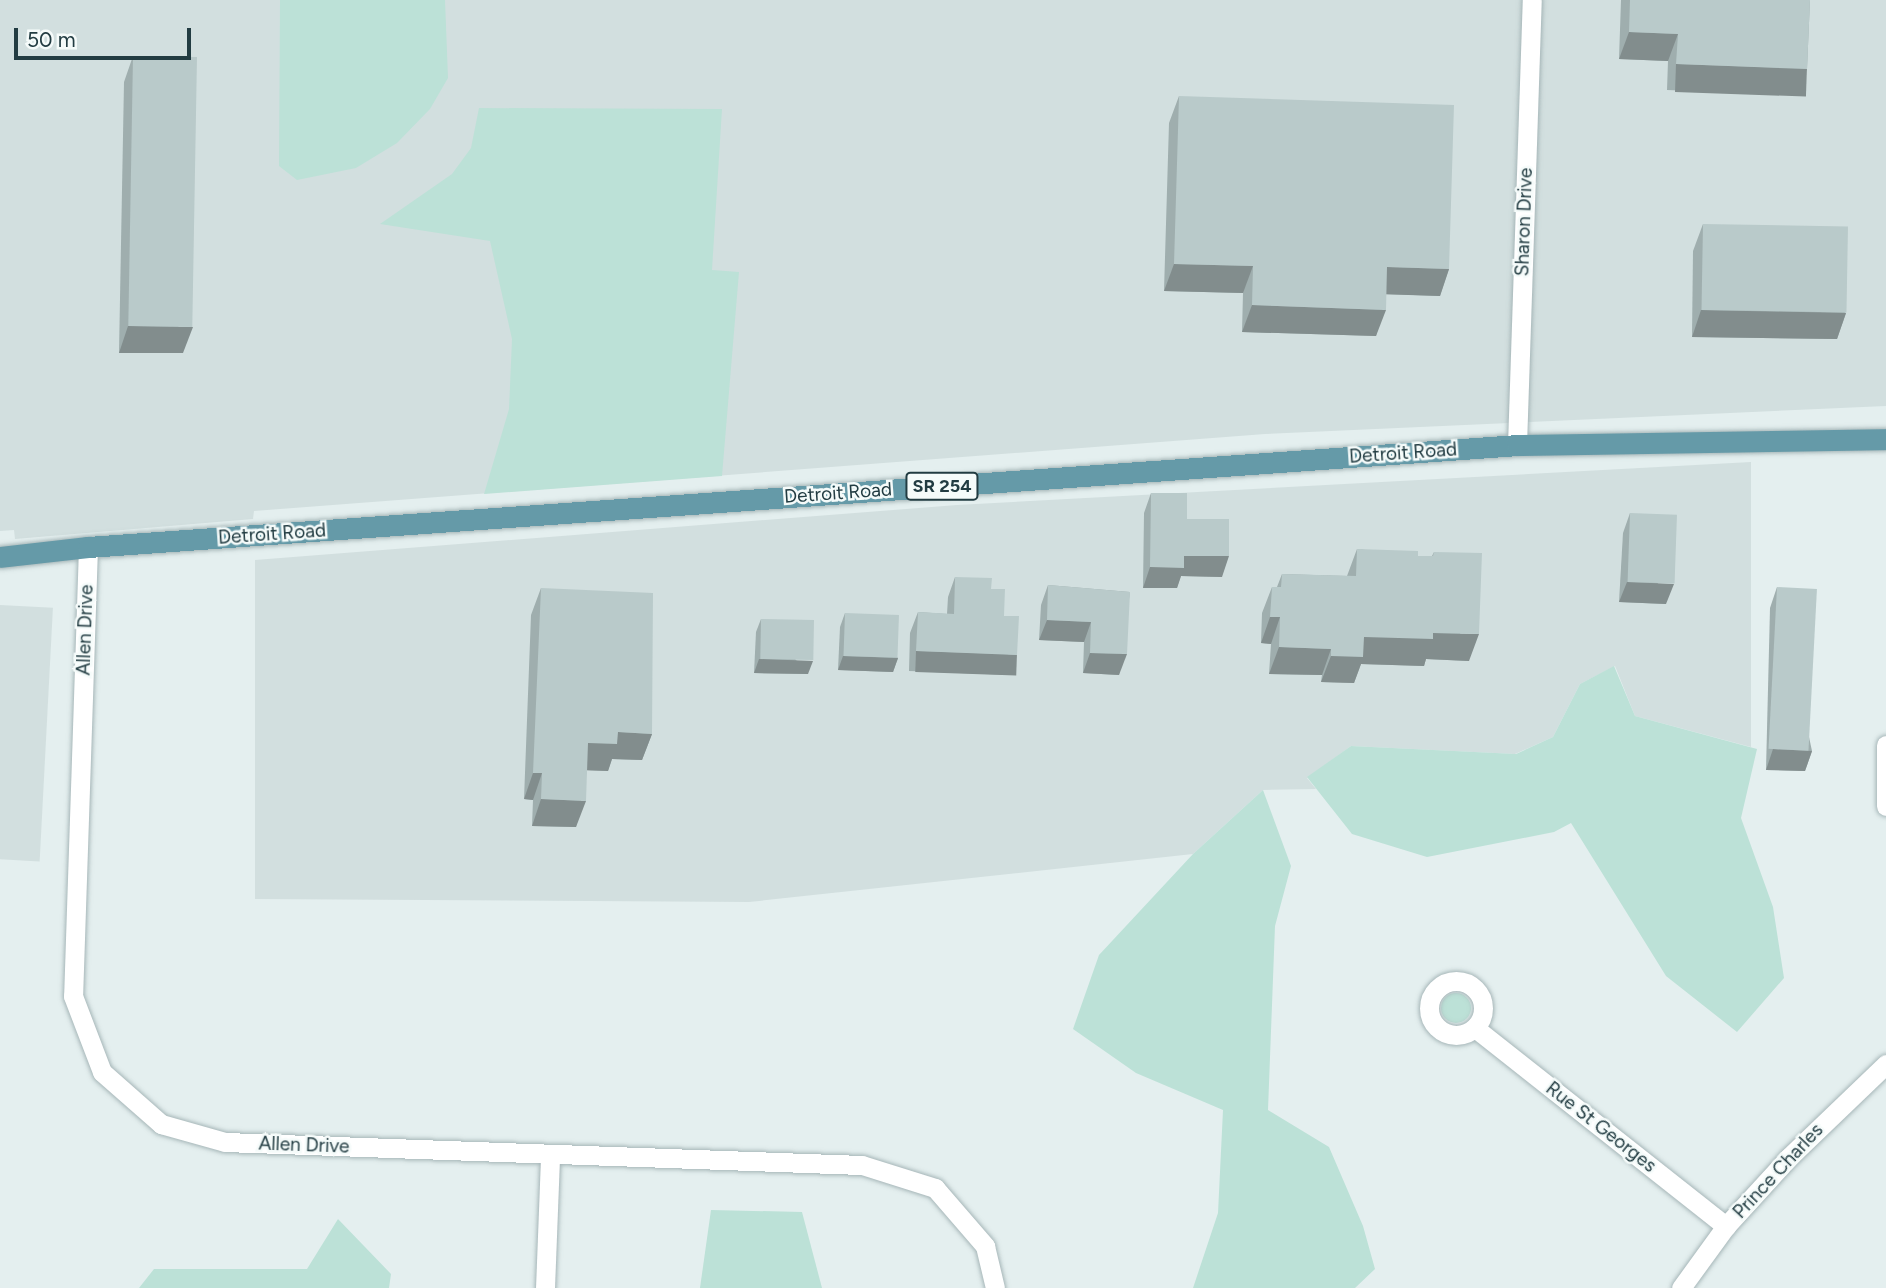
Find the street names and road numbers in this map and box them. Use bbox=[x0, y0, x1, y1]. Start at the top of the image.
street label: Sharon Drive bbox=[1511, 167, 1537, 277]
street label: Detroit Road bbox=[1348, 438, 1458, 468]
road number: SR 254 bbox=[905, 472, 979, 500]
street label: Detroit Road bbox=[783, 478, 893, 508]
street label: Detroit Road bbox=[217, 519, 327, 549]
street label: Allen Drive bbox=[72, 584, 98, 676]
street label: Rue St Georges bbox=[1541, 1077, 1661, 1177]
street label: Prince Charles bbox=[1728, 1119, 1828, 1223]
street label: Allen Drive bbox=[258, 1132, 350, 1158]

